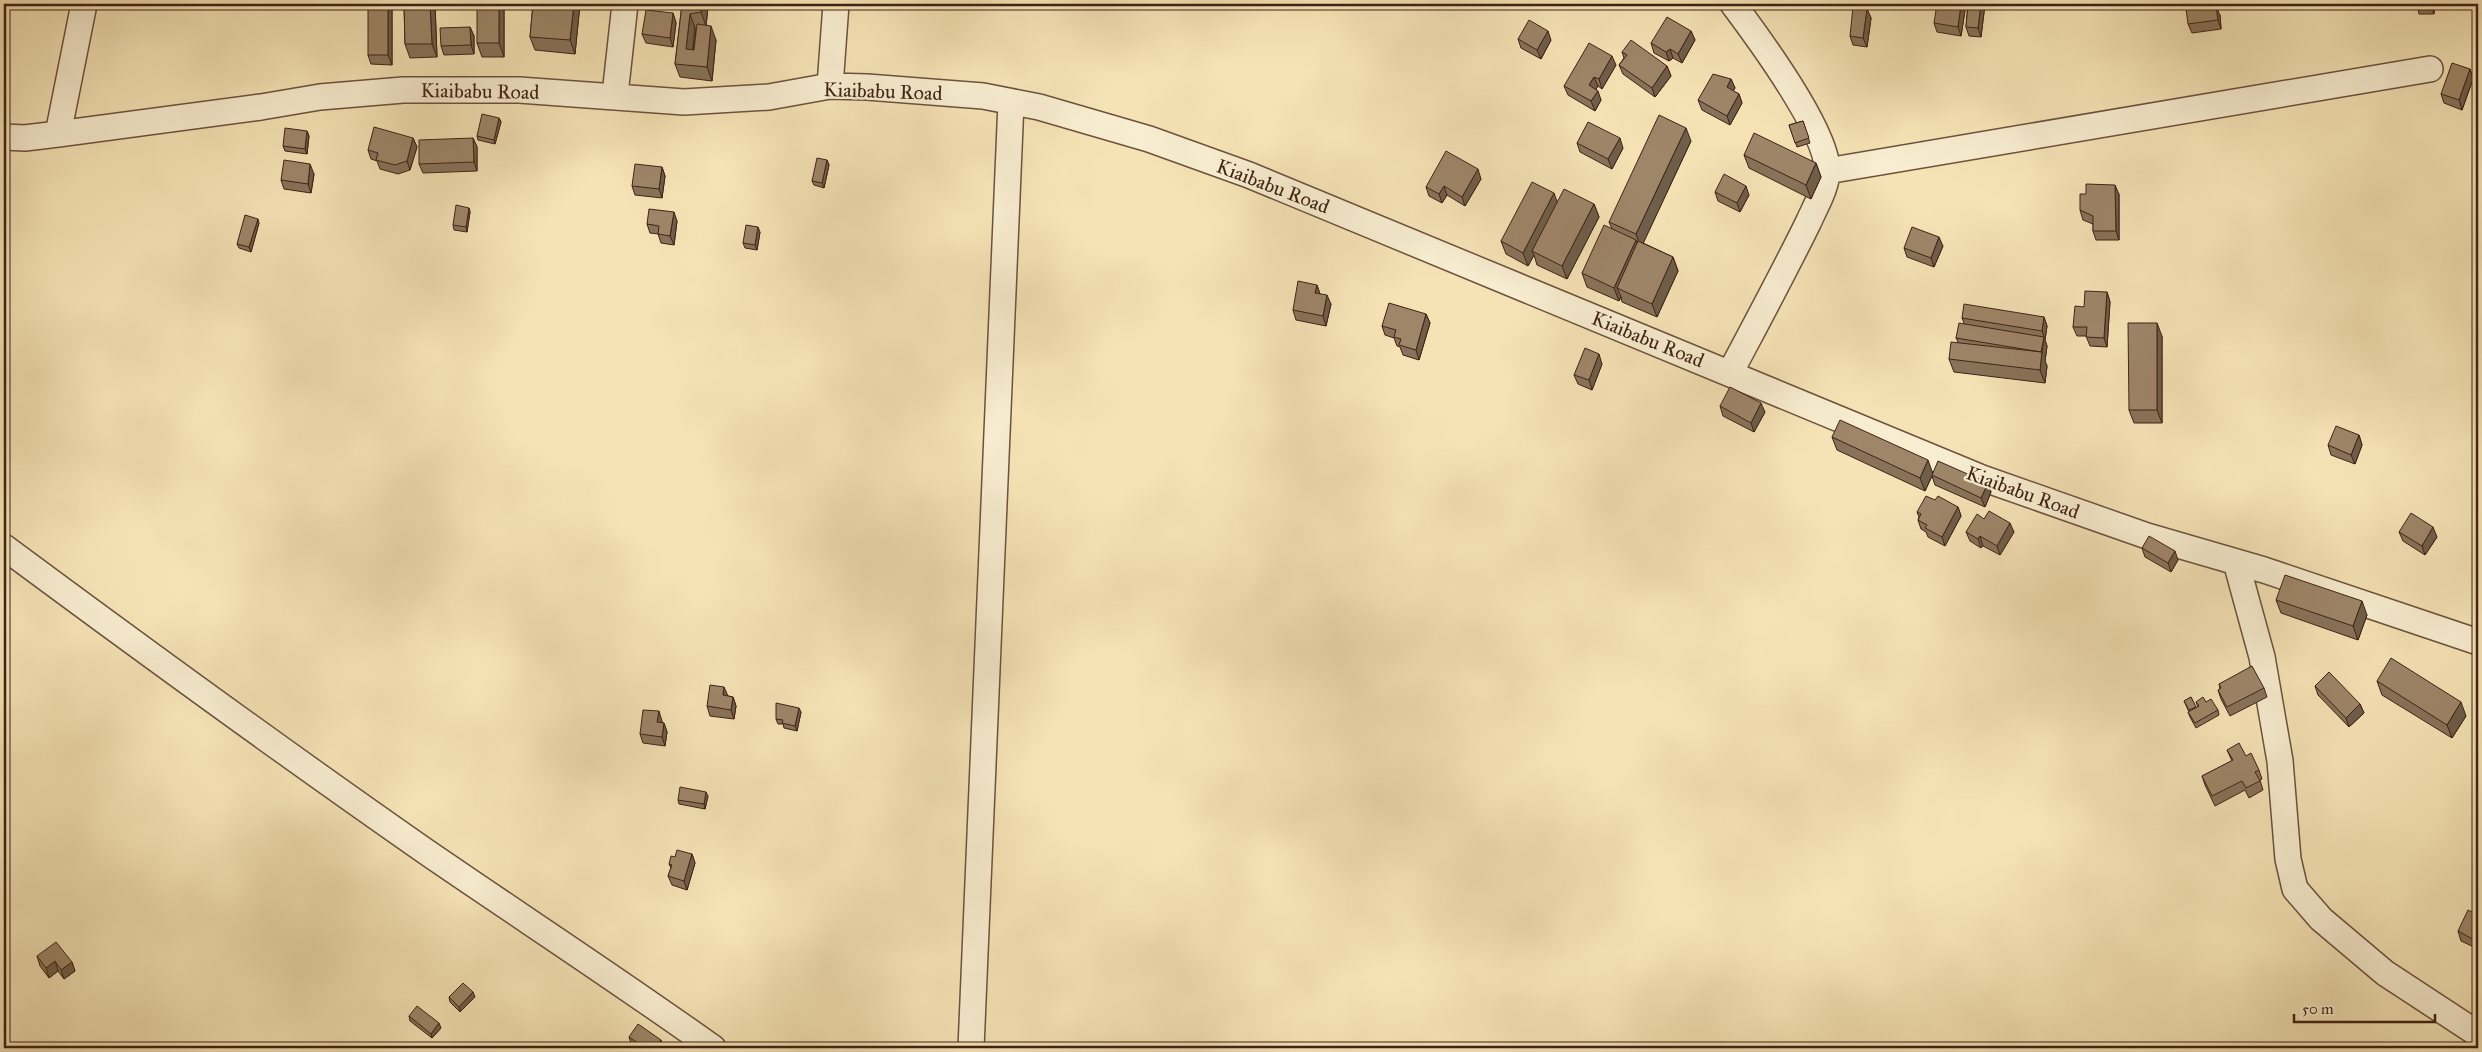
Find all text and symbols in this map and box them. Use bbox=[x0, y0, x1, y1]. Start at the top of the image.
street label: Kiaibabu Road bbox=[823, 77, 943, 105]
street label: Kiaibabu Road bbox=[420, 78, 540, 104]
street label: Kiaibabu Road bbox=[1213, 153, 1333, 219]
street label: Kiaibabu Road bbox=[1588, 306, 1708, 372]
street label: Kiaibabu Road bbox=[1963, 460, 2083, 524]
scale bar bbox=[2294, 992, 2436, 1024]
text: 50 m bbox=[2302, 1000, 2334, 1018]

